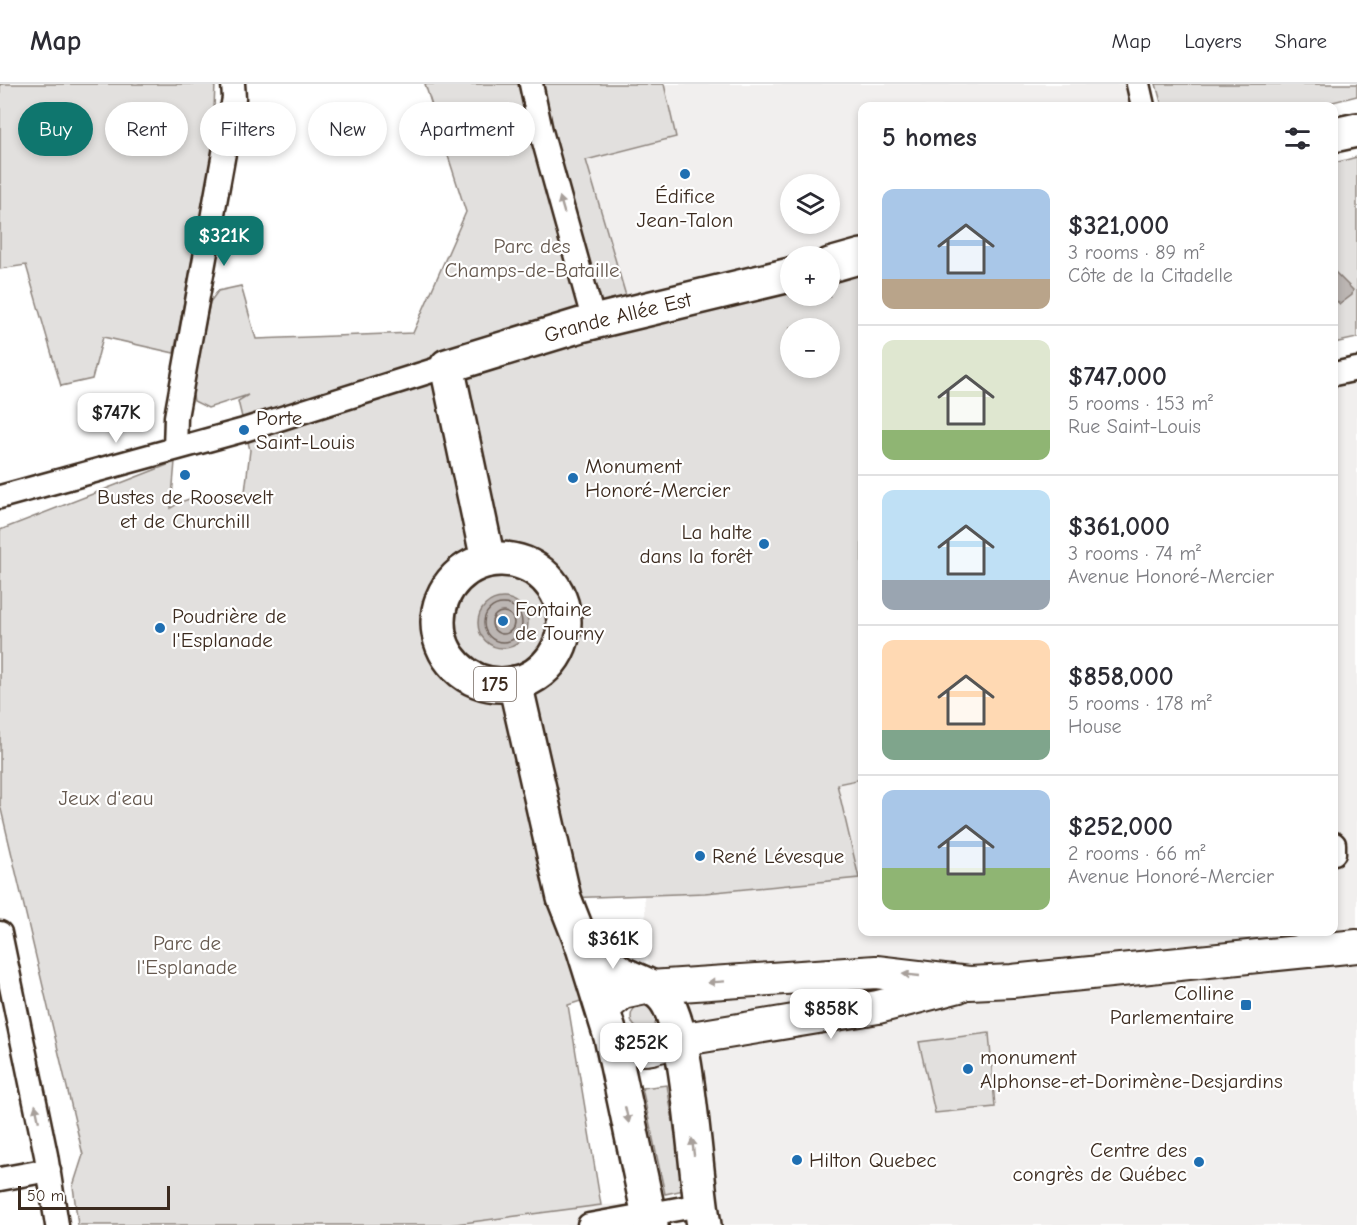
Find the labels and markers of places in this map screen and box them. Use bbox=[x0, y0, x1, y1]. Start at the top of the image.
marker: Édifice Jean-Talon bbox=[678, 167, 692, 181]
place label: Édifice Jean-Talon bbox=[637, 184, 733, 232]
pin: $321K bbox=[182, 216, 266, 267]
pin: $747K bbox=[74, 393, 158, 444]
place label: Porte Saint-Louis bbox=[256, 406, 355, 454]
marker: Porte Saint-Louis bbox=[237, 423, 251, 437]
place label: Monument Honoré-Mercier bbox=[585, 454, 731, 502]
marker: Bustes de Roosevelt et de Churchill bbox=[178, 468, 192, 482]
marker: Monument Honoré-Mercier bbox=[566, 471, 580, 485]
place label: Bustes de Roosevelt et de Churchill bbox=[97, 485, 274, 533]
place label: La halte dans la forêt bbox=[639, 520, 753, 568]
marker: La halte dans la forêt bbox=[757, 537, 771, 551]
place label: Fontaine de Tourny bbox=[515, 597, 604, 645]
place label: Poudrière de l'Esplanade bbox=[172, 604, 287, 652]
marker: Fontaine de Tourny bbox=[496, 614, 510, 628]
marker: Poudrière de l'Esplanade bbox=[153, 621, 167, 635]
place label: René Lévesque bbox=[712, 844, 844, 868]
marker: René Lévesque bbox=[693, 849, 707, 863]
pin: $361K bbox=[571, 919, 655, 970]
place label: Colline Parlementaire bbox=[1110, 981, 1234, 1029]
pin: $858K bbox=[789, 989, 873, 1040]
marker: Colline Parlementaire bbox=[1239, 998, 1253, 1012]
pin: $252K bbox=[599, 1023, 683, 1074]
place label: monument Alphonse-et-Dorimène-Desjardins bbox=[980, 1045, 1283, 1093]
marker: monument Alphonse-et-Dorimène-Desjardins bbox=[961, 1062, 975, 1076]
place label: Centre des congrès de Québec bbox=[1012, 1138, 1187, 1186]
place label: Hilton Quebec bbox=[809, 1148, 937, 1172]
marker: Hilton Quebec bbox=[790, 1153, 804, 1167]
marker: Centre des congrès de Québec bbox=[1192, 1155, 1206, 1169]

